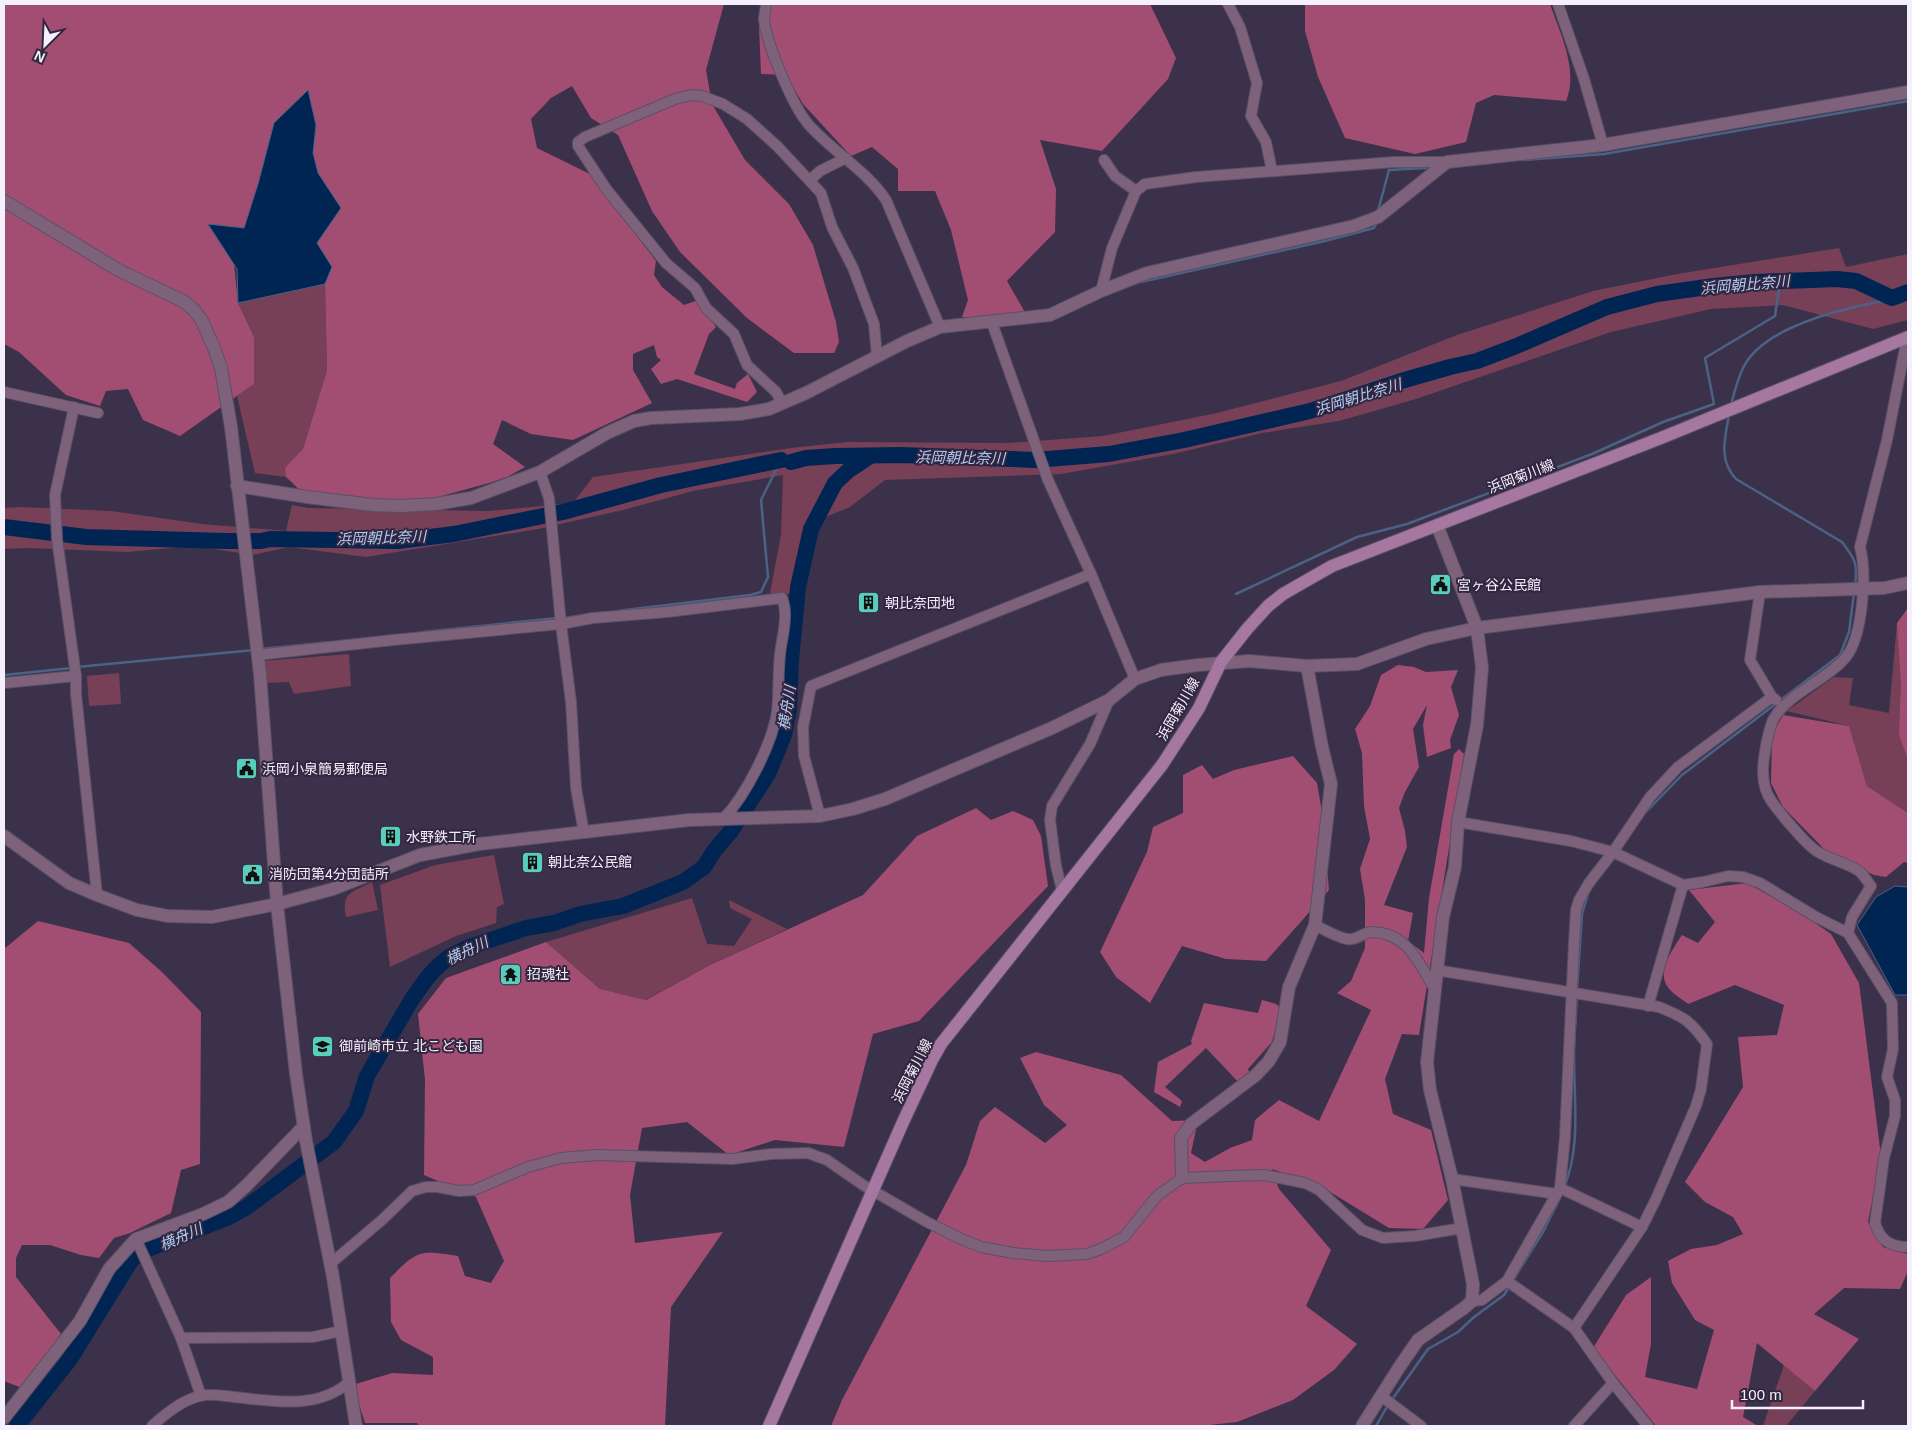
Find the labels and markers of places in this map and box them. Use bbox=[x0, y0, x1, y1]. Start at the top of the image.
public building icon: 宮ヶ谷公民館 bbox=[1429, 573, 1453, 597]
place label: 宮ヶ谷公民館 bbox=[1457, 577, 1541, 593]
building icon: 朝比奈団地 bbox=[857, 591, 881, 615]
place label: 朝比奈団地 bbox=[885, 595, 955, 611]
public building icon: 浜岡小泉簡易郵便局 bbox=[234, 757, 258, 781]
place label: 浜岡小泉簡易郵便局 bbox=[262, 761, 388, 777]
building icon: 水野鉄工所 bbox=[378, 825, 402, 849]
place label: 水野鉄工所 bbox=[406, 829, 476, 845]
building icon: 朝比奈公民館 bbox=[520, 850, 544, 874]
place label: 朝比奈公民館 bbox=[548, 854, 632, 870]
public building icon: 消防団第4分団詰所 bbox=[241, 862, 265, 886]
place label: 消防団第4分団詰所 bbox=[269, 866, 389, 882]
temple icon: 招魂社 bbox=[499, 962, 523, 986]
place label: 招魂社 bbox=[527, 966, 569, 982]
school or university icon: 御前崎市立 北こども園 bbox=[311, 1034, 335, 1058]
place label: 御前崎市立 北こども園 bbox=[339, 1038, 483, 1054]

